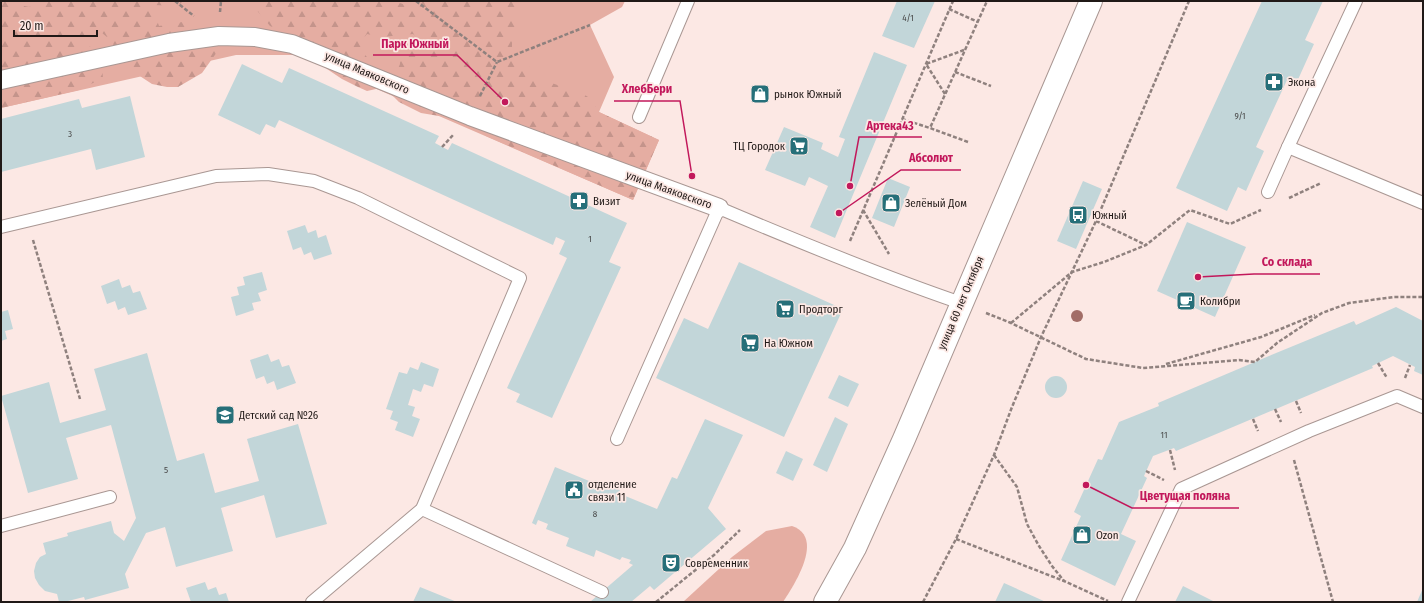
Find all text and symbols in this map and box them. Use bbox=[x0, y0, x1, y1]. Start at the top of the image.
scale bar bbox=[14, 12, 97, 38]
house number: 4/1 bbox=[902, 13, 914, 23]
text: 20 m bbox=[20, 19, 44, 33]
callout: Парк Южный bbox=[373, 31, 457, 55]
text: Парк Южный bbox=[381, 37, 449, 51]
street label: улица Маяковского bbox=[323, 49, 411, 97]
pharmacy icon: Экона bbox=[1263, 71, 1285, 93]
place label: Экона bbox=[1288, 76, 1315, 89]
callout: ХлебБери bbox=[614, 77, 680, 101]
text: ХлебБери bbox=[621, 82, 672, 96]
shop icon: рынок Южный bbox=[749, 83, 771, 105]
place label: рынок Южный bbox=[774, 88, 842, 101]
house number: 9/1 bbox=[1234, 111, 1246, 121]
callout: Артека43 bbox=[859, 113, 922, 137]
text: Артека43 bbox=[865, 119, 914, 133]
house number: 3 bbox=[68, 129, 72, 139]
supermarket icon: ТЦ Городок bbox=[788, 135, 810, 157]
place label: ТЦ Городок bbox=[733, 140, 786, 153]
callout: Абсолют bbox=[901, 146, 961, 170]
text: Абсолют bbox=[908, 151, 954, 165]
street label: улица Маяковского bbox=[624, 168, 714, 212]
pharmacy icon: Визит bbox=[568, 190, 590, 212]
shop icon: Зелёный Дом bbox=[880, 192, 902, 214]
place label: Визит bbox=[593, 195, 621, 208]
place label: Зелёный Дом bbox=[905, 197, 967, 210]
bus stop icon: Южный bbox=[1067, 204, 1089, 226]
place label: Южный bbox=[1092, 209, 1127, 222]
house number: 1 bbox=[588, 234, 592, 244]
callout: Со склада bbox=[1254, 250, 1320, 274]
street label: улица 60 лет Октября bbox=[935, 254, 987, 352]
text: Со склада bbox=[1262, 255, 1312, 269]
cafe icon: Колибри bbox=[1175, 290, 1197, 312]
place label: Колибри bbox=[1200, 295, 1241, 308]
supermarket icon: Продторг bbox=[774, 298, 796, 320]
place label: Продторг bbox=[799, 303, 843, 316]
supermarket icon: На Южном bbox=[739, 332, 761, 354]
place label: На Южном bbox=[764, 337, 813, 350]
school or university icon: Детский сад №26 bbox=[214, 404, 236, 426]
place label: Детский сад №26 bbox=[238, 409, 319, 422]
house number: 11 bbox=[1161, 430, 1167, 440]
house number: 5 bbox=[164, 465, 168, 475]
place label: отделение связи 11 bbox=[588, 478, 637, 504]
public building icon: отделение связи 11 bbox=[563, 479, 585, 501]
callout: Цветущая поляна bbox=[1132, 484, 1239, 508]
text: Цветущая поляна bbox=[1140, 489, 1230, 503]
house number: 8 bbox=[593, 509, 598, 519]
shop icon: Ozon bbox=[1071, 524, 1093, 546]
place label: Ozon bbox=[1096, 529, 1119, 542]
theatre icon: Современник bbox=[660, 552, 682, 574]
place label: Современник bbox=[685, 557, 749, 570]

